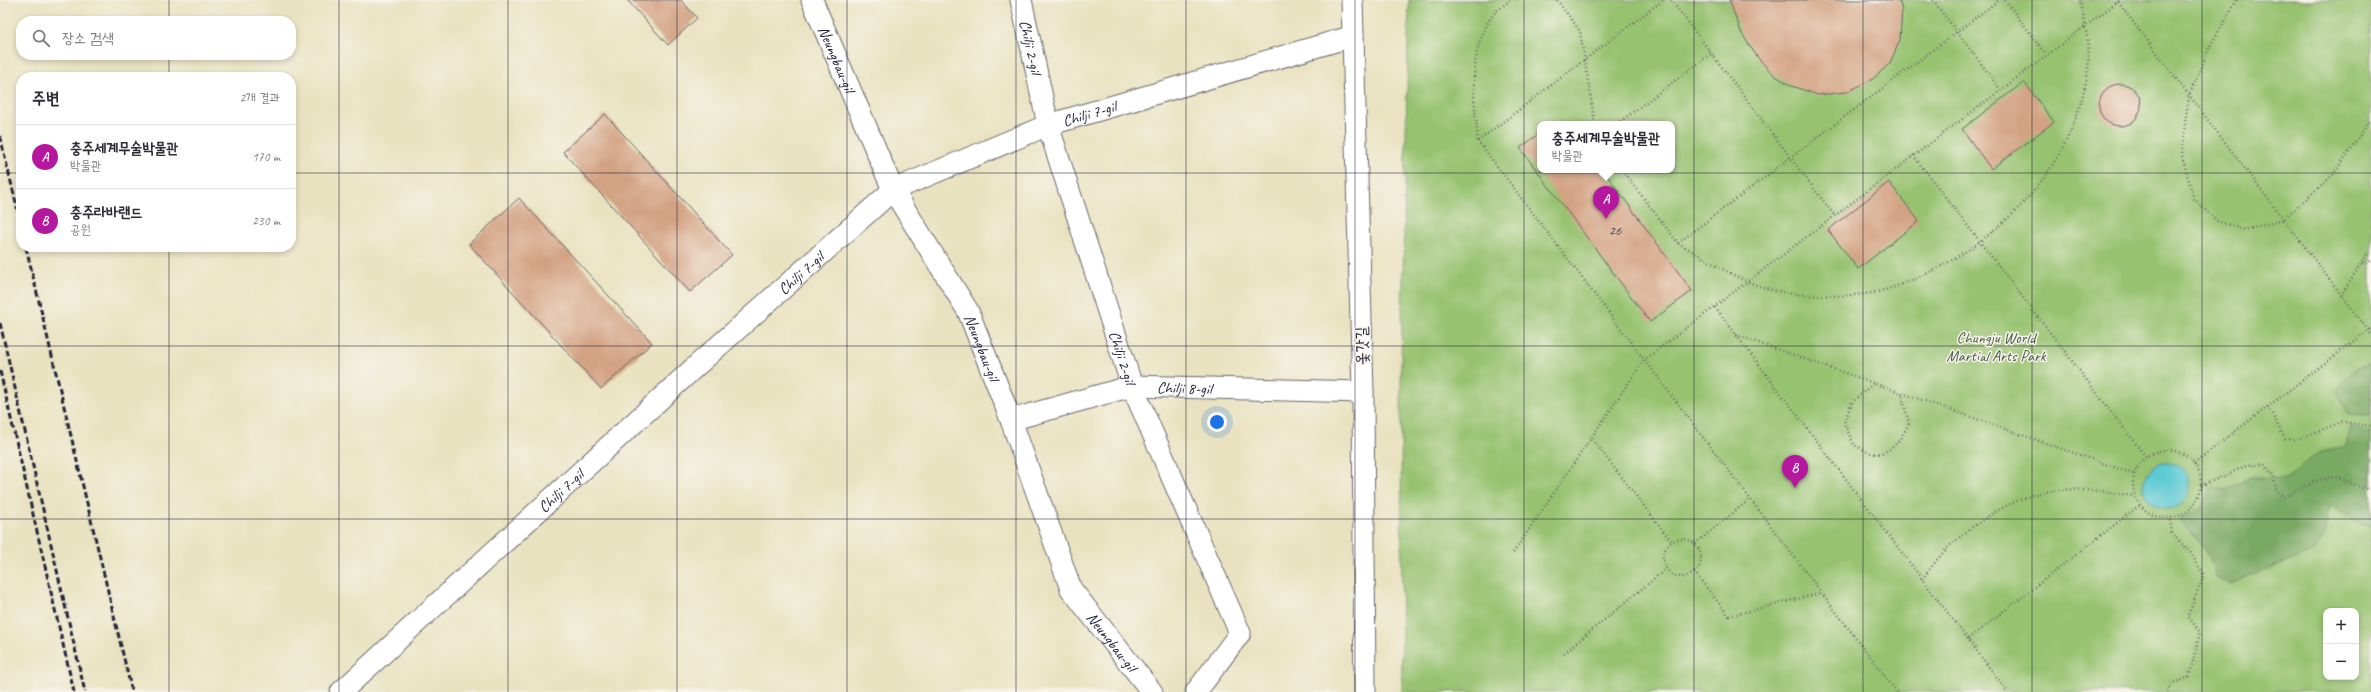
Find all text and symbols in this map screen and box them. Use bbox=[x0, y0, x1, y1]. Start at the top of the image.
search box bbox=[16, 16, 296, 60]
street label: Chilji 2-gil bbox=[1015, 18, 1046, 79]
street label: Neungbau-gil bbox=[813, 23, 860, 98]
icon: search bbox=[30, 27, 52, 49]
text: 장소 검색 bbox=[62, 29, 114, 48]
text: 주변 bbox=[32, 88, 59, 109]
text: 2개 결과 bbox=[240, 90, 280, 106]
street label: Chilji 7-gil bbox=[1060, 96, 1122, 131]
popup bbox=[1537, 121, 1675, 173]
text: 충주세계무술박물관 bbox=[1552, 129, 1660, 148]
text: 충주세계무술박물관 bbox=[70, 139, 179, 158]
text: 박물관 bbox=[1552, 148, 1583, 164]
text: A bbox=[42, 149, 48, 165]
text: 170 m bbox=[252, 149, 280, 165]
text: 박물관 bbox=[70, 158, 101, 174]
pin: A bbox=[1593, 186, 1619, 219]
text: 충주라바랜드 bbox=[70, 203, 142, 222]
text: B bbox=[42, 213, 48, 229]
text: 230 m bbox=[252, 213, 280, 229]
text: 공원 bbox=[70, 222, 91, 238]
house number: 26 bbox=[1609, 222, 1622, 239]
street label: Chilji 7-gil bbox=[774, 246, 831, 299]
street label: Neungbau-gil bbox=[959, 312, 1005, 387]
street label: 옻갓길 bbox=[1351, 326, 1373, 366]
park label: Chungju World Martial Arts Park bbox=[1946, 328, 2047, 366]
street label: Chilji 2-gil bbox=[1104, 329, 1141, 390]
street label: Chilji 8-gil bbox=[1157, 378, 1215, 399]
your location bbox=[1207, 412, 1227, 432]
pin: B bbox=[1782, 455, 1808, 488]
street label: Chilji 7-gil bbox=[534, 463, 591, 517]
street label: Neungbau-gil bbox=[1082, 608, 1143, 678]
map controls bbox=[2323, 608, 2359, 680]
button: + bbox=[2323, 608, 2359, 644]
button: − bbox=[2323, 644, 2359, 680]

